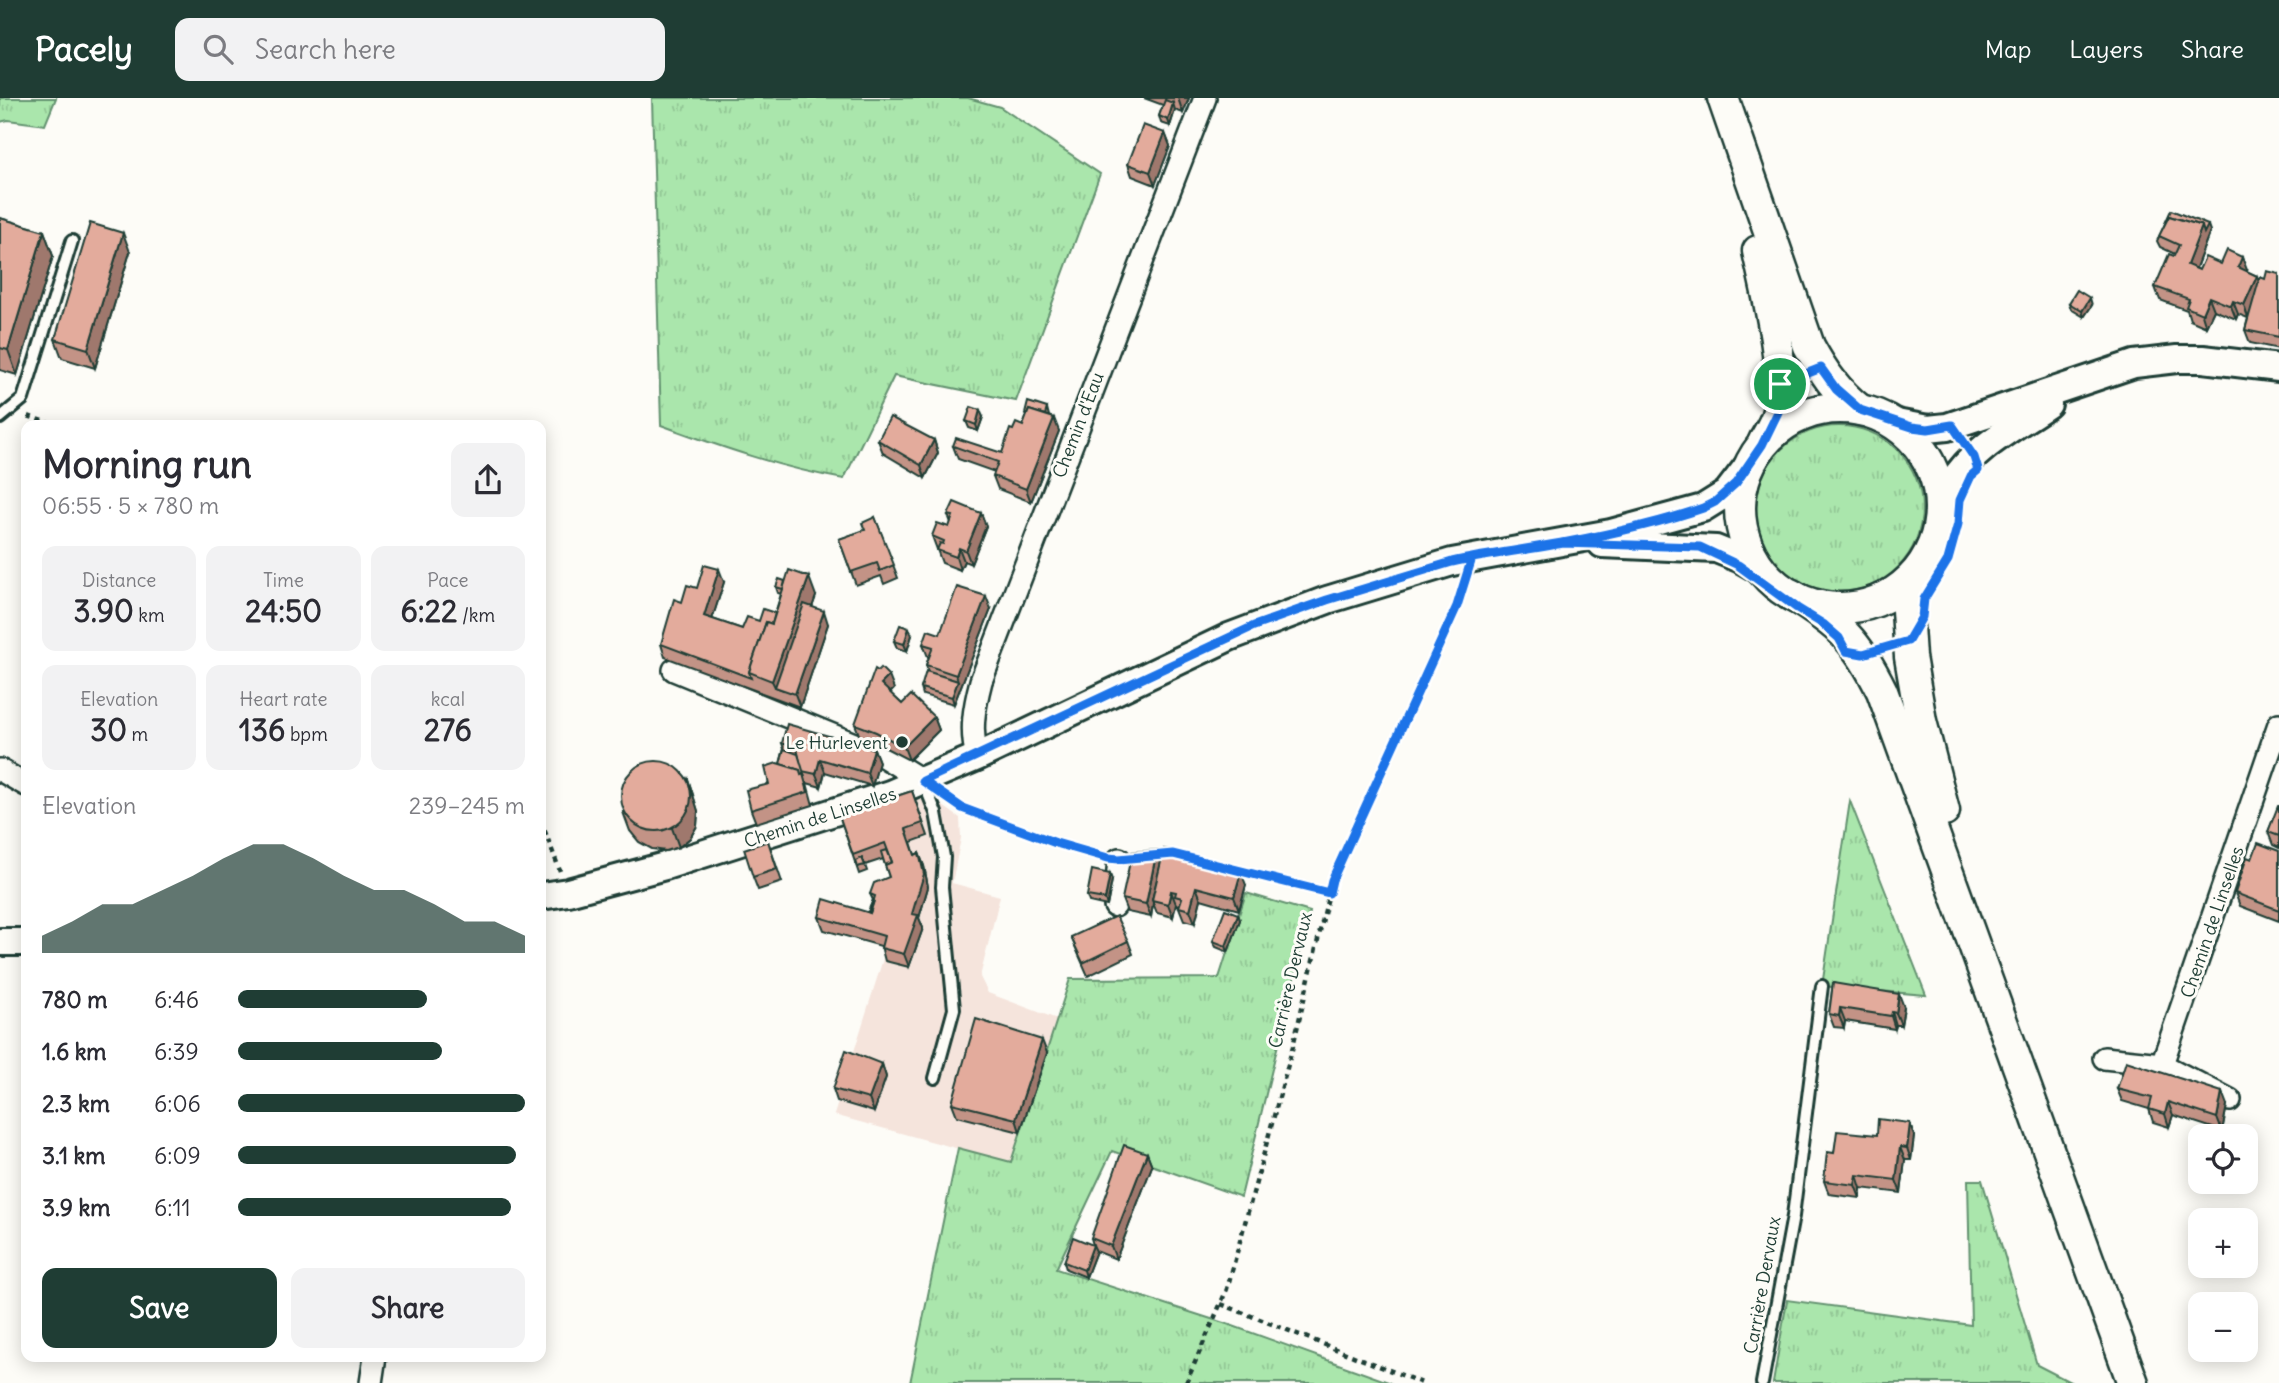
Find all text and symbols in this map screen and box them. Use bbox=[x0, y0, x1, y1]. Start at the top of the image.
search box bbox=[175, 18, 665, 81]
text: Pacely bbox=[35, 28, 133, 70]
icon: search bbox=[199, 30, 237, 68]
text: Search here bbox=[255, 33, 396, 66]
text: Map bbox=[1985, 34, 2031, 64]
text: Layers bbox=[2069, 34, 2143, 64]
text: Share bbox=[2181, 34, 2244, 64]
pin bbox=[1750, 354, 1810, 414]
icon: arrive bbox=[1761, 365, 1799, 403]
street label: Chemin d'Eau bbox=[1047, 369, 1109, 481]
text: Morning run bbox=[42, 441, 252, 488]
button: share bbox=[451, 443, 525, 517]
text: 06:55 · 5 × 780 m bbox=[42, 491, 219, 520]
text: Distance bbox=[82, 568, 156, 592]
text: Time bbox=[263, 568, 304, 592]
text: Pace bbox=[427, 568, 468, 592]
text: 3.90 bbox=[74, 592, 134, 630]
text: 24:50 bbox=[245, 592, 322, 630]
text: 6:22 bbox=[400, 592, 457, 630]
text: km bbox=[134, 603, 165, 627]
text: /km bbox=[457, 603, 495, 627]
text: Elevation bbox=[80, 687, 158, 711]
text: Heart rate bbox=[239, 687, 328, 711]
text: kcal bbox=[431, 687, 465, 711]
text: 30 bbox=[90, 711, 127, 749]
text: 136 bbox=[239, 711, 285, 749]
text: 276 bbox=[424, 711, 472, 749]
text: m bbox=[127, 722, 148, 746]
text: bpm bbox=[285, 722, 328, 746]
place label: Le Hurlevent bbox=[786, 731, 888, 754]
marker: Le Hurlevent bbox=[894, 734, 910, 750]
street label: Chemin de Linselles bbox=[741, 781, 899, 853]
text: Elevation bbox=[42, 791, 136, 820]
text: 239–245 m bbox=[409, 791, 525, 820]
street label: Chemin de Linselles bbox=[2175, 843, 2249, 1001]
street label: Carrière Dervaux bbox=[1263, 909, 1317, 1050]
text: 780 m bbox=[42, 985, 107, 1014]
text: 6:46 bbox=[154, 985, 199, 1014]
text: 1.6 km bbox=[42, 1037, 107, 1066]
text: 6:39 bbox=[154, 1037, 199, 1066]
text: 2.3 km bbox=[42, 1089, 110, 1118]
text: 6:06 bbox=[154, 1089, 201, 1118]
map controls bbox=[2188, 1124, 2258, 1362]
button: locate bbox=[2188, 1124, 2258, 1194]
text: 3.1 km bbox=[42, 1141, 105, 1170]
text: 6:09 bbox=[154, 1141, 201, 1170]
text: 3.9 km bbox=[42, 1193, 110, 1222]
text: 6:11 bbox=[154, 1193, 191, 1222]
button: + bbox=[2188, 1208, 2258, 1278]
street label: Carrière Dervaux bbox=[1739, 1214, 1785, 1356]
button: Save bbox=[42, 1268, 277, 1348]
button: Share bbox=[291, 1268, 525, 1348]
button: − bbox=[2188, 1292, 2258, 1362]

